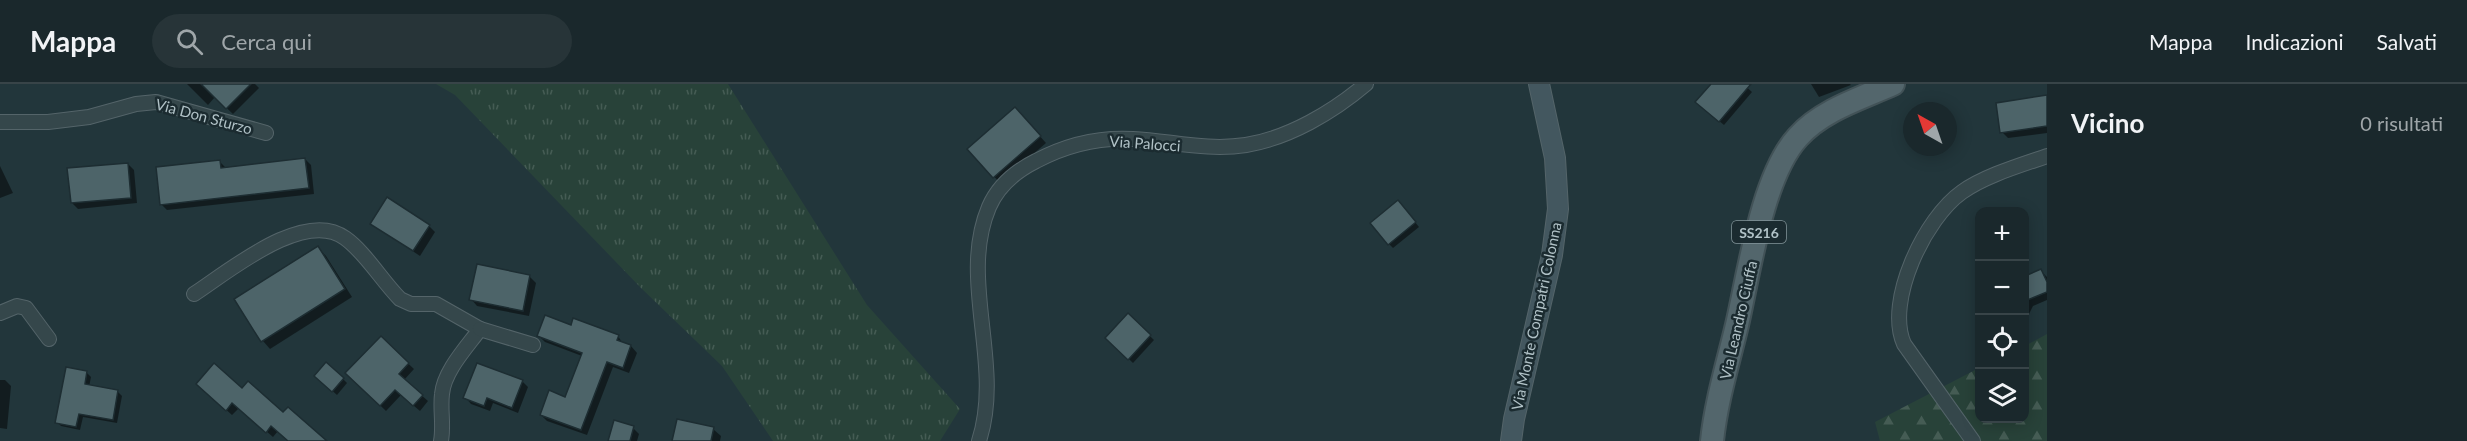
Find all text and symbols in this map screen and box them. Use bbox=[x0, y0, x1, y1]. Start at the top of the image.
search box bbox=[152, 14, 572, 68]
text: Mappa bbox=[30, 24, 116, 58]
icon: search bbox=[173, 25, 206, 58]
text: Cerca qui bbox=[221, 28, 312, 55]
text: Mappa bbox=[2149, 29, 2213, 54]
text: Indicazioni bbox=[2246, 29, 2344, 54]
text: Salvati bbox=[2377, 29, 2437, 54]
street label: Via Don Sturzo bbox=[154, 94, 254, 138]
north arrow bbox=[1903, 102, 1957, 156]
text: Vicino bbox=[2071, 107, 2144, 139]
text: 0 risultati bbox=[2360, 111, 2443, 135]
street label: Via Palocci bbox=[1109, 132, 1181, 154]
map controls bbox=[1975, 207, 2029, 423]
button: + bbox=[1975, 207, 2029, 261]
street label: Via Monte Compatri Colonna bbox=[1507, 220, 1565, 412]
road number: SS216 bbox=[1732, 221, 1786, 243]
street label: Via Leandro Ciuffa bbox=[1716, 259, 1760, 381]
button: − bbox=[1975, 261, 2029, 315]
button: locate bbox=[1975, 315, 2029, 369]
button: layers bbox=[1975, 369, 2029, 423]

